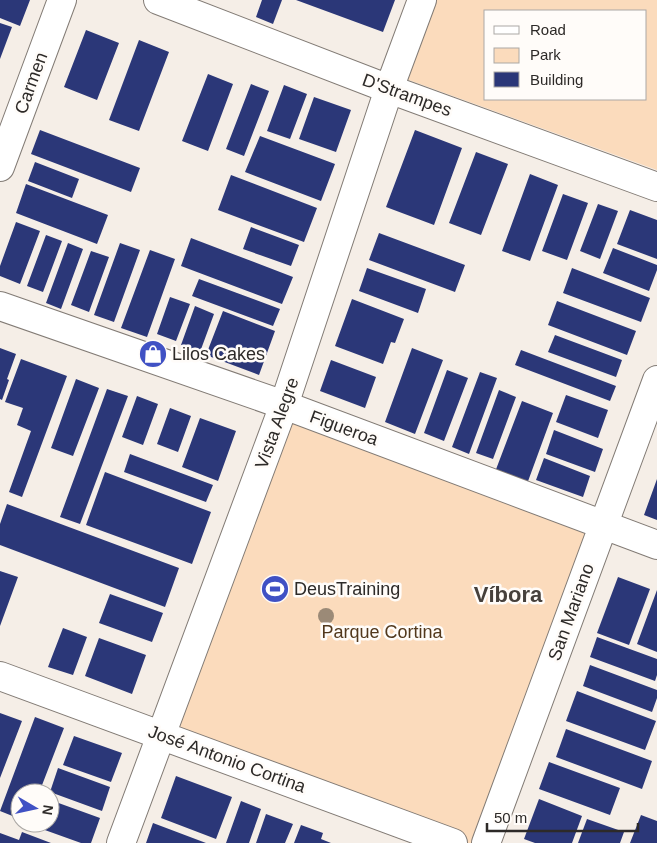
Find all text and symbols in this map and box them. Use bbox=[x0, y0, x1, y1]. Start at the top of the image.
legend bbox=[484, 10, 647, 100]
text: Road bbox=[530, 21, 566, 38]
text: Park bbox=[530, 46, 561, 63]
street label: Carmen bbox=[11, 49, 51, 117]
street label: D'Strampes bbox=[360, 70, 454, 120]
text: Building bbox=[530, 71, 583, 88]
shop icon: Lilos Cakes bbox=[138, 339, 168, 369]
place label: Lilos Cakes bbox=[172, 344, 265, 364]
street label: Vista Alegre bbox=[251, 375, 303, 471]
street label: Figueroa bbox=[307, 406, 382, 450]
street label: San Mariano bbox=[544, 561, 598, 663]
sports icon: DeusTraining bbox=[260, 574, 290, 604]
place label: DeusTraining bbox=[294, 579, 400, 599]
district label: Víbora bbox=[474, 582, 543, 607]
park label: Parque Cortina bbox=[321, 622, 444, 642]
street label: José Antonio Cortina bbox=[146, 721, 309, 797]
north arrow bbox=[10, 783, 60, 833]
scale bar bbox=[487, 800, 638, 832]
text: N bbox=[39, 804, 57, 816]
text: 50 m bbox=[494, 809, 527, 826]

